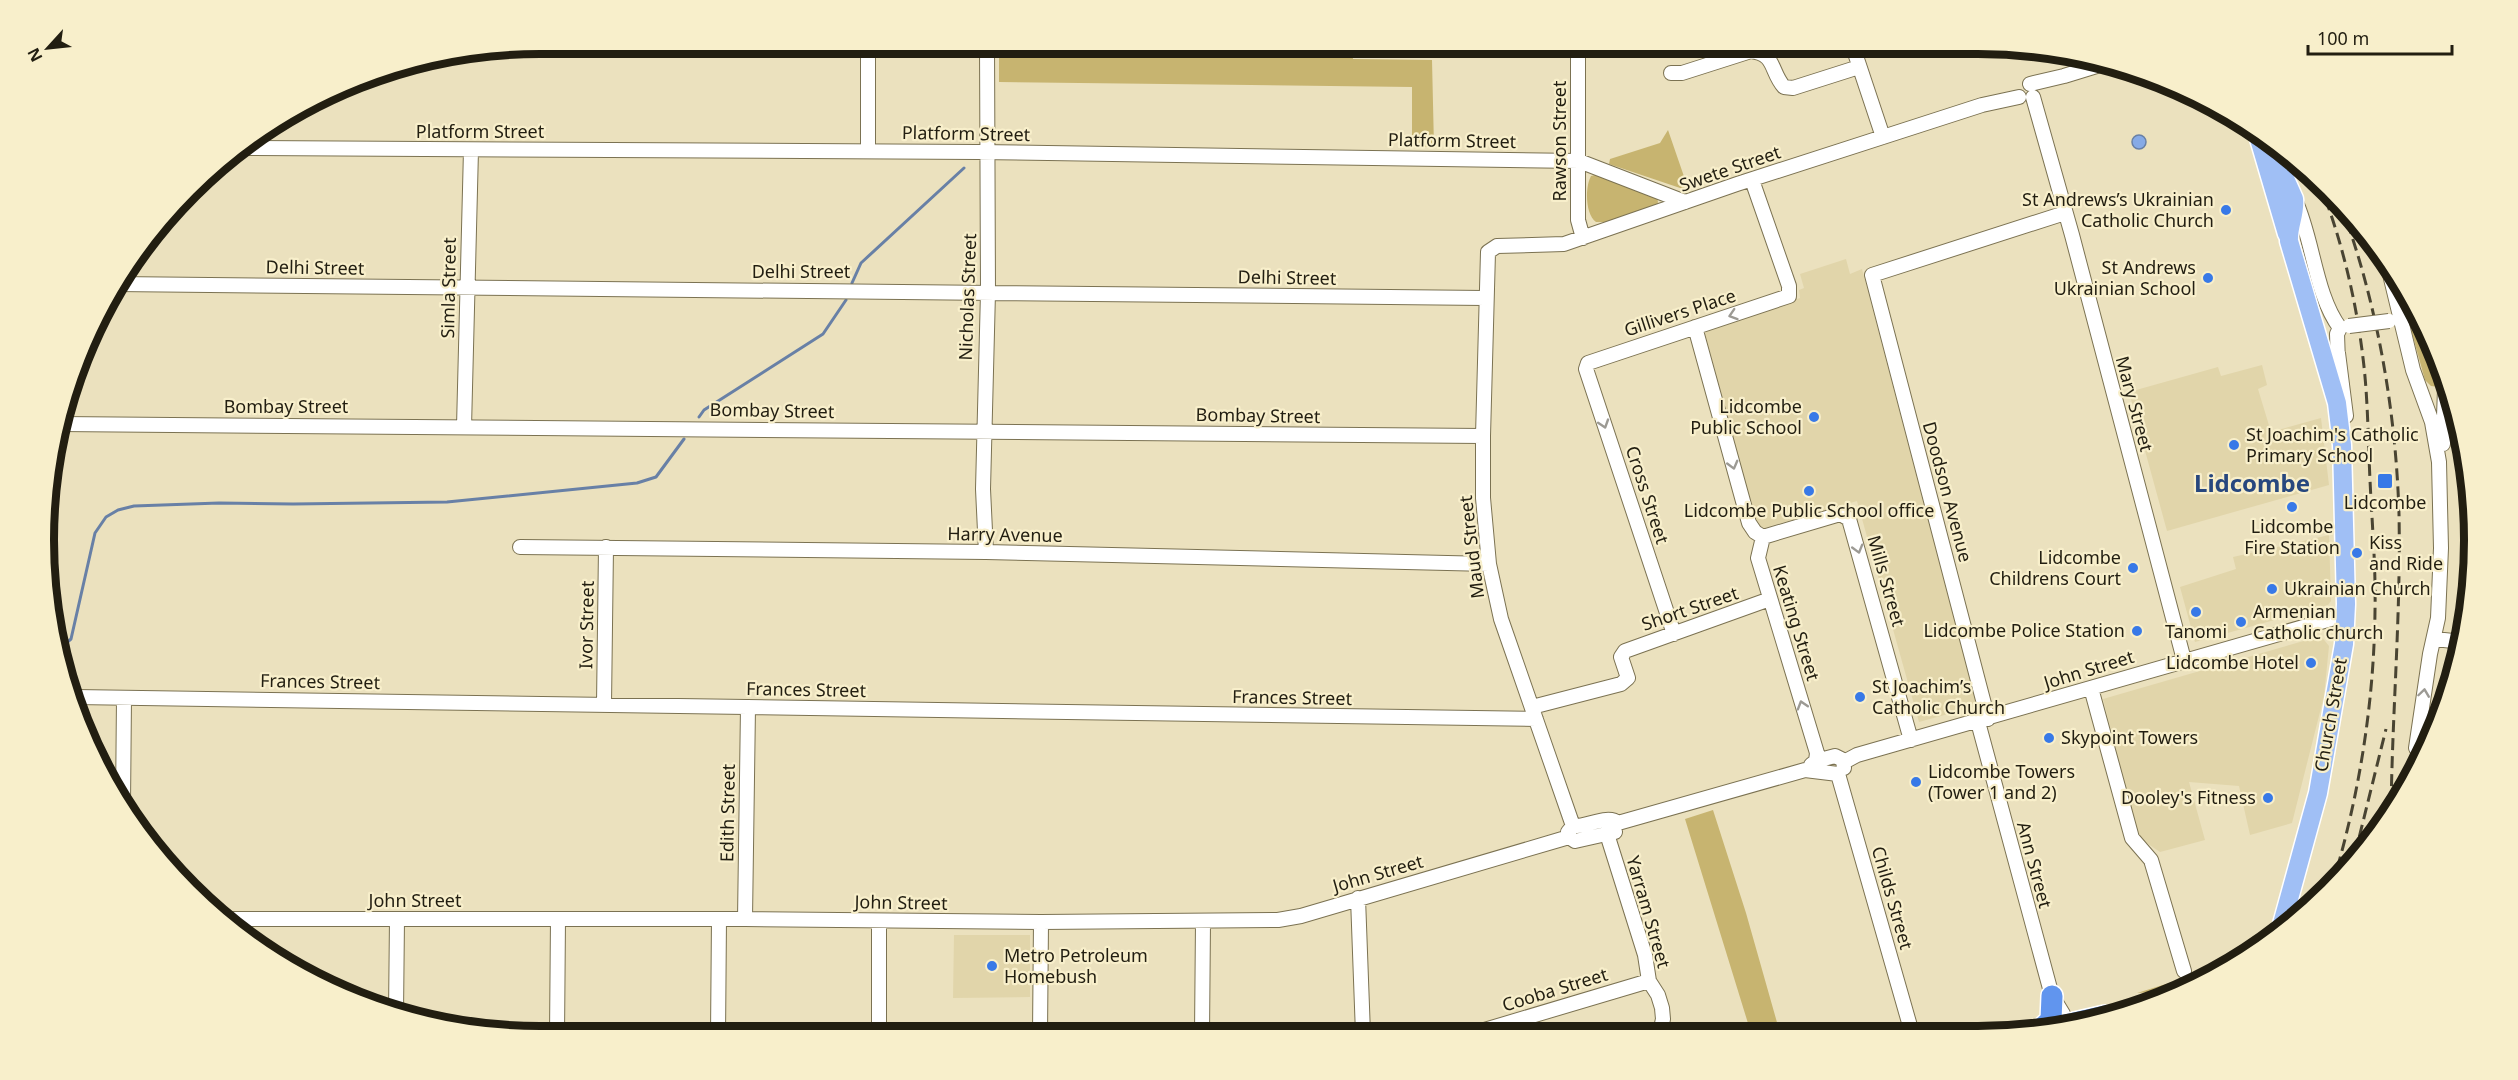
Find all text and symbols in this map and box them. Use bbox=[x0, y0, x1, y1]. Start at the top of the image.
north arrow bbox=[18, 18, 78, 78]
scale bar bbox=[2308, 18, 2452, 56]
text: 100 m bbox=[2317, 26, 2369, 50]
text: N bbox=[22, 44, 47, 66]
street label: Rawson Street bbox=[1547, 80, 1571, 202]
street label: Platform Street bbox=[416, 119, 545, 143]
street label: Platform Street bbox=[902, 120, 1031, 146]
street label: Platform Street bbox=[1388, 127, 1517, 153]
street label: Swete Street bbox=[1676, 139, 1784, 197]
place label: St Andrews’s Ukrainian Catholic Church bbox=[2022, 187, 2214, 232]
marker: St Andrews’s Ukrainian Catholic Church bbox=[2219, 203, 2233, 217]
street label: Nicholas Street bbox=[953, 232, 981, 361]
street label: Simla Street bbox=[435, 237, 461, 339]
street label: Delhi Street bbox=[265, 254, 365, 280]
place label: St Andrews Ukrainian School bbox=[2054, 255, 2196, 300]
street label: Delhi Street bbox=[752, 259, 851, 283]
street label: Delhi Street bbox=[1237, 264, 1337, 290]
marker: St Andrews Ukrainian School bbox=[2201, 271, 2215, 285]
street label: Gillivers Place bbox=[1621, 283, 1739, 341]
one-way arrow bbox=[1728, 307, 1739, 320]
street label: Mary Street bbox=[2111, 353, 2159, 455]
street label: Bombay Street bbox=[224, 394, 349, 418]
place label: Lidcombe Public School bbox=[1690, 394, 1802, 439]
street label: Bombay Street bbox=[709, 397, 835, 423]
street label: Bombay Street bbox=[1195, 402, 1321, 428]
marker: Lidcombe Public School bbox=[1807, 410, 1821, 424]
one-way arrow bbox=[1597, 418, 1610, 429]
street label: Doodson Avenue bbox=[1918, 419, 1978, 565]
place label: St Joachim's Catholic Primary School bbox=[2246, 422, 2419, 467]
marker: St Joachim's Catholic Primary School bbox=[2227, 438, 2241, 452]
street label: Cross Street bbox=[1621, 443, 1675, 547]
one-way arrow bbox=[1725, 460, 1738, 470]
district label: Lidcombe bbox=[2194, 466, 2310, 499]
marker: Lidcombe bbox=[2376, 472, 2394, 490]
marker: Lidcombe Public School office bbox=[1802, 484, 1816, 498]
place label: Lidcombe bbox=[2344, 490, 2426, 514]
street label: Maud Street bbox=[1453, 494, 1489, 600]
place label: Lidcombe Public School office bbox=[1684, 498, 1934, 522]
marker: Lidcombe Fire Station bbox=[2285, 500, 2299, 514]
place label: Lidcombe Fire Station bbox=[2244, 514, 2340, 559]
street label: Harry Avenue bbox=[947, 521, 1063, 547]
place label: Kiss and Ride bbox=[2369, 530, 2443, 575]
street label: Mills Street bbox=[1862, 532, 1912, 630]
one-way arrow bbox=[1851, 543, 1863, 554]
place label: Lidcombe Childrens Court bbox=[1989, 545, 2121, 590]
marker: Kiss and Ride bbox=[2350, 546, 2364, 560]
marker: Lidcombe Childrens Court bbox=[2126, 561, 2140, 575]
street label: Keating Street bbox=[1768, 562, 1826, 684]
place label: Ukrainian Church bbox=[2284, 576, 2431, 600]
street label: Ivor Street bbox=[573, 580, 599, 669]
street label: Short Street bbox=[1638, 580, 1742, 636]
marker: Ukrainian Church bbox=[2265, 582, 2279, 596]
place label: Armenian Catholic church bbox=[2253, 599, 2383, 644]
marker: Tanomi bbox=[2189, 605, 2203, 619]
marker: Armenian Catholic church bbox=[2234, 615, 2248, 629]
place label: Lidcombe Police Station bbox=[1923, 618, 2125, 642]
place label: Tanomi bbox=[2165, 619, 2227, 643]
marker: Lidcombe Police Station bbox=[2130, 624, 2144, 638]
street label: John Street bbox=[2039, 644, 2137, 695]
place label: Lidcombe Hotel bbox=[2166, 650, 2299, 674]
street label: Church Street bbox=[2308, 655, 2352, 774]
marker: Lidcombe Hotel bbox=[2304, 656, 2318, 670]
street label: Frances Street bbox=[260, 668, 381, 694]
place label: St Joachim’s Catholic Church bbox=[1872, 674, 2005, 719]
street label: Frances Street bbox=[746, 676, 867, 702]
street label: Frances Street bbox=[1232, 684, 1353, 710]
one-way arrow bbox=[2418, 689, 2430, 698]
marker: St Joachim’s Catholic Church bbox=[1853, 690, 1867, 704]
one-way arrow bbox=[1797, 700, 1810, 711]
place label: Skypoint Towers bbox=[2061, 725, 2198, 749]
marker: Skypoint Towers bbox=[2042, 731, 2056, 745]
place label: Lidcombe Towers (Tower 1 and 2) bbox=[1928, 759, 2075, 804]
street label: Edith Street bbox=[714, 763, 740, 862]
marker: Lidcombe Towers (Tower 1 and 2) bbox=[1909, 775, 1923, 789]
place label: Dooley's Fitness bbox=[2121, 785, 2256, 809]
marker: Dooley's Fitness bbox=[2261, 791, 2275, 805]
street label: Ann Street bbox=[2012, 819, 2058, 911]
street label: Childs Street bbox=[1867, 843, 1919, 953]
street label: John Street bbox=[1328, 849, 1426, 898]
street label: Yarram Street bbox=[1621, 853, 1677, 971]
street label: John Street bbox=[367, 888, 462, 912]
street label: John Street bbox=[852, 889, 948, 915]
place label: Metro Petroleum Homebush bbox=[1004, 943, 1148, 988]
marker: Metro Petroleum Homebush bbox=[985, 959, 999, 973]
street label: Cooba Street bbox=[1499, 961, 1611, 1016]

